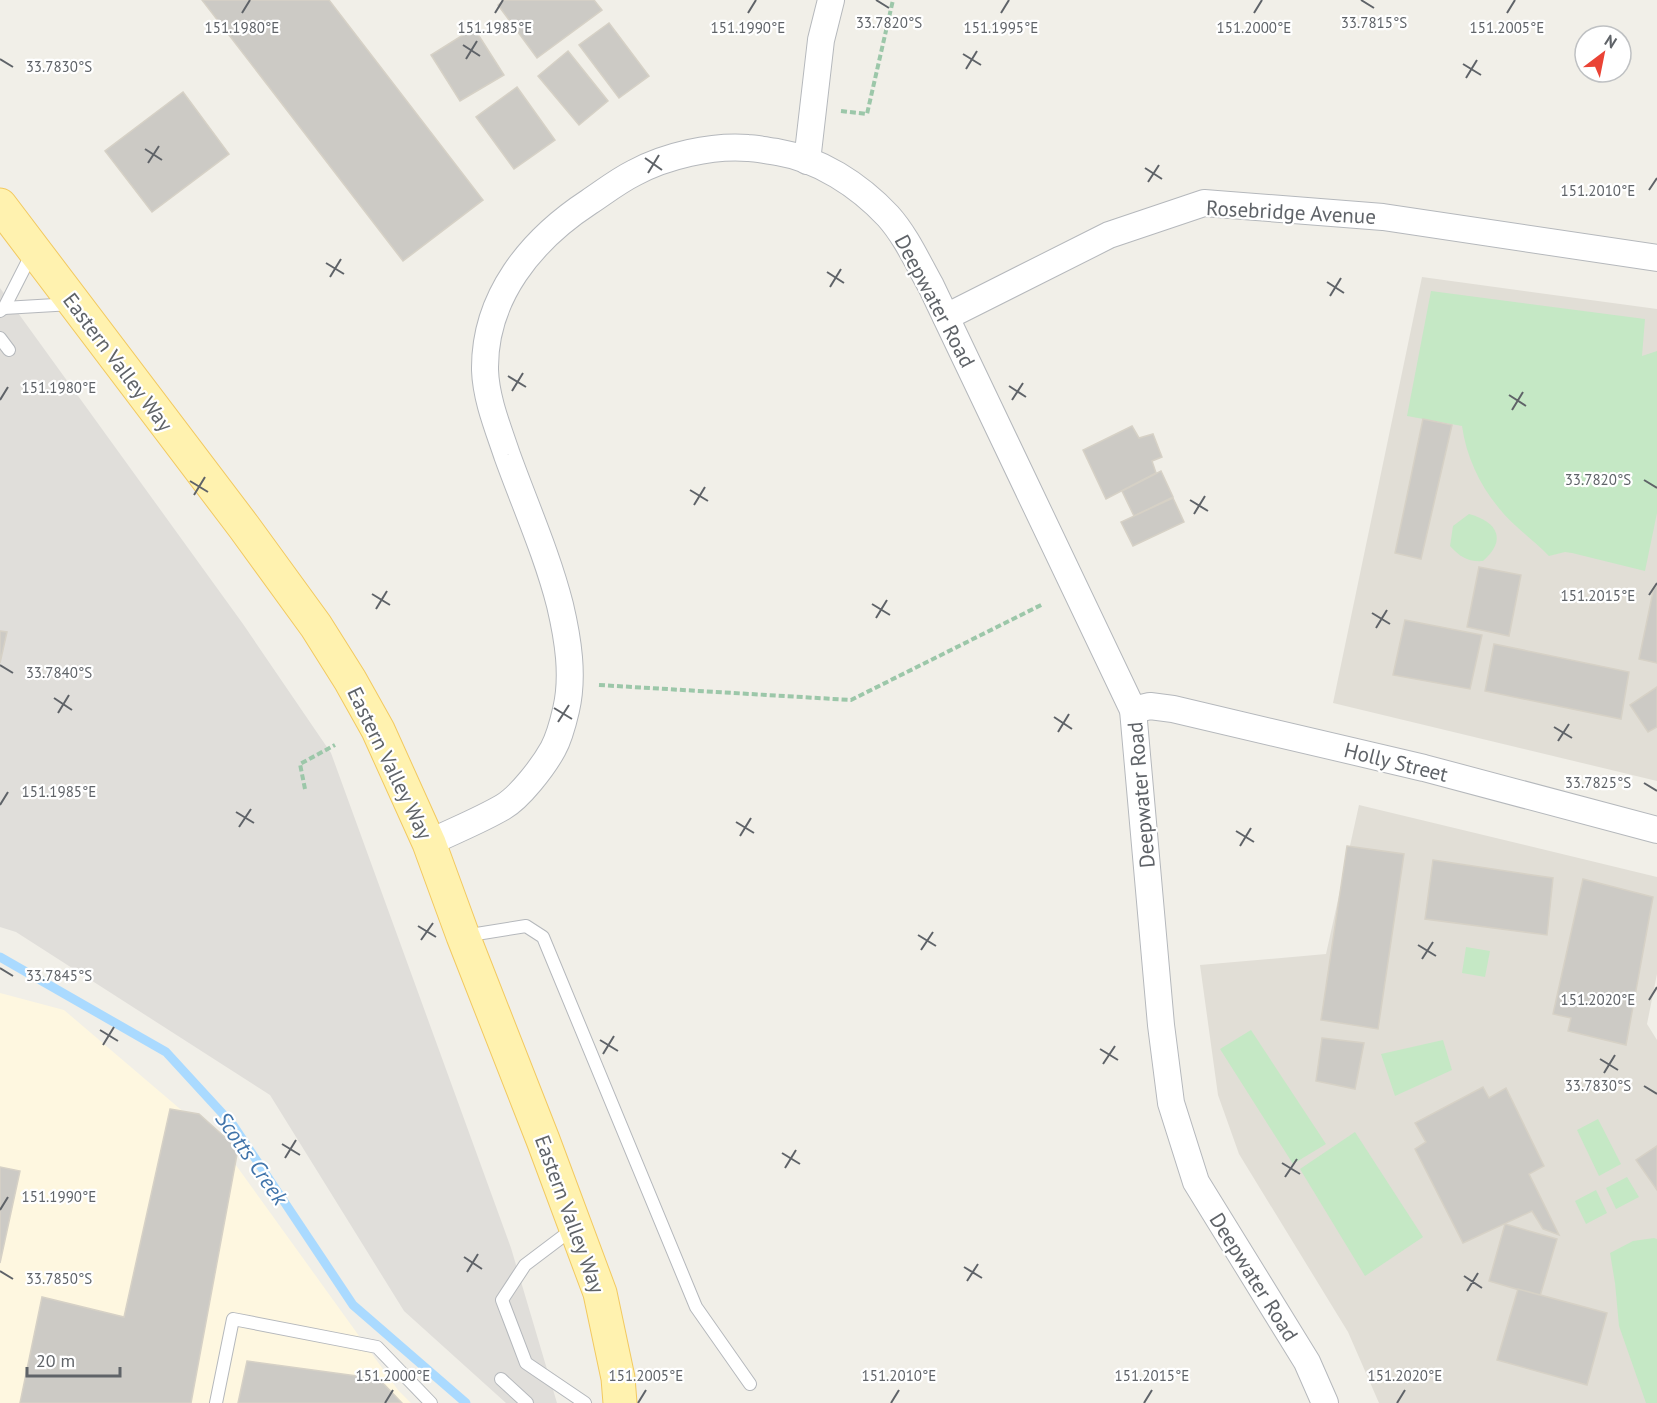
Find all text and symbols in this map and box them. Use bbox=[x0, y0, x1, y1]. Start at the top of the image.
text: 33.7820°S bbox=[856, 13, 922, 32]
text: 33.7815°S bbox=[1341, 13, 1407, 32]
text: 151.1980°E bbox=[205, 18, 279, 37]
text: 151.1985°E bbox=[458, 18, 532, 37]
text: 151.1990°E bbox=[711, 18, 785, 37]
text: 151.1995°E bbox=[964, 18, 1038, 37]
text: 151.2000°E bbox=[1217, 18, 1291, 37]
text: 151.2005°E bbox=[1470, 18, 1544, 37]
north arrow bbox=[1573, 24, 1633, 84]
text: N bbox=[1601, 30, 1621, 53]
text: 33.7830°S bbox=[26, 57, 92, 76]
text: 151.2010°E bbox=[1561, 181, 1635, 200]
street label: Rosebridge Avenue bbox=[1205, 194, 1377, 230]
street label: Deepwater Road bbox=[889, 230, 981, 372]
street label: Eastern Valley Way bbox=[57, 287, 179, 437]
text: 151.1980°E bbox=[22, 378, 96, 397]
text: 33.7820°S bbox=[1565, 470, 1631, 489]
text: 151.2015°E bbox=[1561, 586, 1635, 605]
text: 33.7840°S bbox=[26, 663, 92, 682]
street label: Eastern Valley Way bbox=[341, 682, 439, 844]
street label: Deepwater Road bbox=[1121, 721, 1161, 869]
street label: Holly Street bbox=[1341, 736, 1451, 788]
text: 33.7825°S bbox=[1565, 773, 1631, 792]
text: 151.1985°E bbox=[22, 782, 96, 801]
text: 33.7845°S bbox=[26, 966, 92, 985]
text: 151.2020°E bbox=[1561, 990, 1635, 1009]
text: 33.7830°S bbox=[1565, 1076, 1631, 1095]
water label: Scotts Creek bbox=[210, 1106, 295, 1211]
street label: Eastern Valley Way bbox=[529, 1131, 611, 1297]
text: 151.1990°E bbox=[22, 1187, 96, 1206]
street label: Deepwater Road bbox=[1204, 1208, 1304, 1346]
text: 33.7850°S bbox=[26, 1269, 92, 1288]
scale bar bbox=[27, 1340, 120, 1378]
text: 20 m bbox=[36, 1349, 75, 1372]
text: 151.2000°E bbox=[356, 1366, 430, 1385]
text: 151.2005°E bbox=[609, 1366, 683, 1385]
text: 151.2010°E bbox=[862, 1366, 936, 1385]
text: 151.2015°E bbox=[1115, 1366, 1189, 1385]
text: 151.2020°E bbox=[1368, 1366, 1442, 1385]

